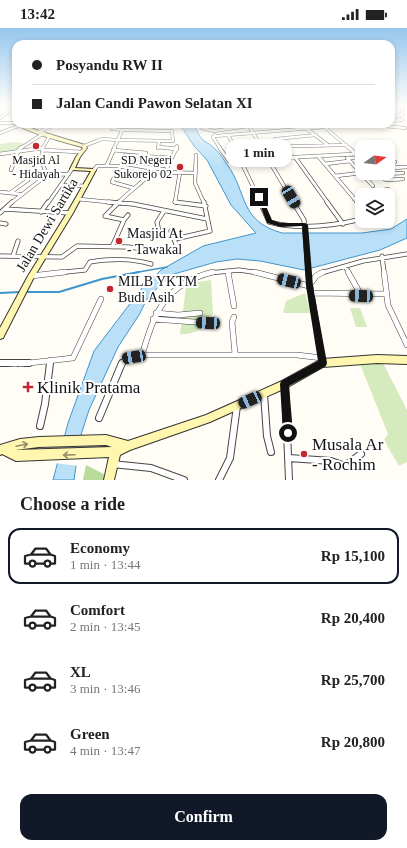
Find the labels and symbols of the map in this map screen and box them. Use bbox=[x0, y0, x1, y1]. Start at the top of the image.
callout: 1 min bbox=[226, 139, 292, 167]
north arrow bbox=[355, 140, 395, 180]
marker: Masjid Al - Hidayah bbox=[31, 141, 41, 151]
place label: Masjid Al - Hidayah bbox=[12, 153, 61, 181]
place label: SD Negeri Sukorejo 02 bbox=[114, 153, 173, 181]
marker: SD Negeri Sukorejo 02 bbox=[175, 162, 185, 172]
street label: Jalan Dewi Sartika bbox=[13, 175, 81, 274]
car bbox=[280, 184, 302, 210]
route end bbox=[250, 188, 268, 206]
place label: Masjid At - Tawakal bbox=[127, 226, 183, 257]
marker: Masjid At - Tawakal bbox=[114, 236, 124, 246]
car bbox=[276, 272, 302, 290]
place label: MILB YKTM Budi Asih bbox=[118, 274, 198, 305]
marker: MILB YKTM Budi Asih bbox=[105, 284, 115, 294]
car bbox=[349, 290, 373, 302]
car bbox=[196, 316, 220, 330]
car bbox=[121, 349, 147, 365]
place label: Klinik Pratama bbox=[37, 378, 141, 397]
marker: Klinik Pratama bbox=[22, 381, 34, 393]
car bbox=[237, 390, 263, 410]
route start bbox=[279, 424, 297, 442]
place label: Musala Ar - Rochim bbox=[312, 435, 384, 474]
one-way arrow bbox=[15, 440, 28, 448]
marker: Musala Ar - Rochim bbox=[299, 449, 309, 459]
one-way arrow bbox=[63, 451, 76, 459]

